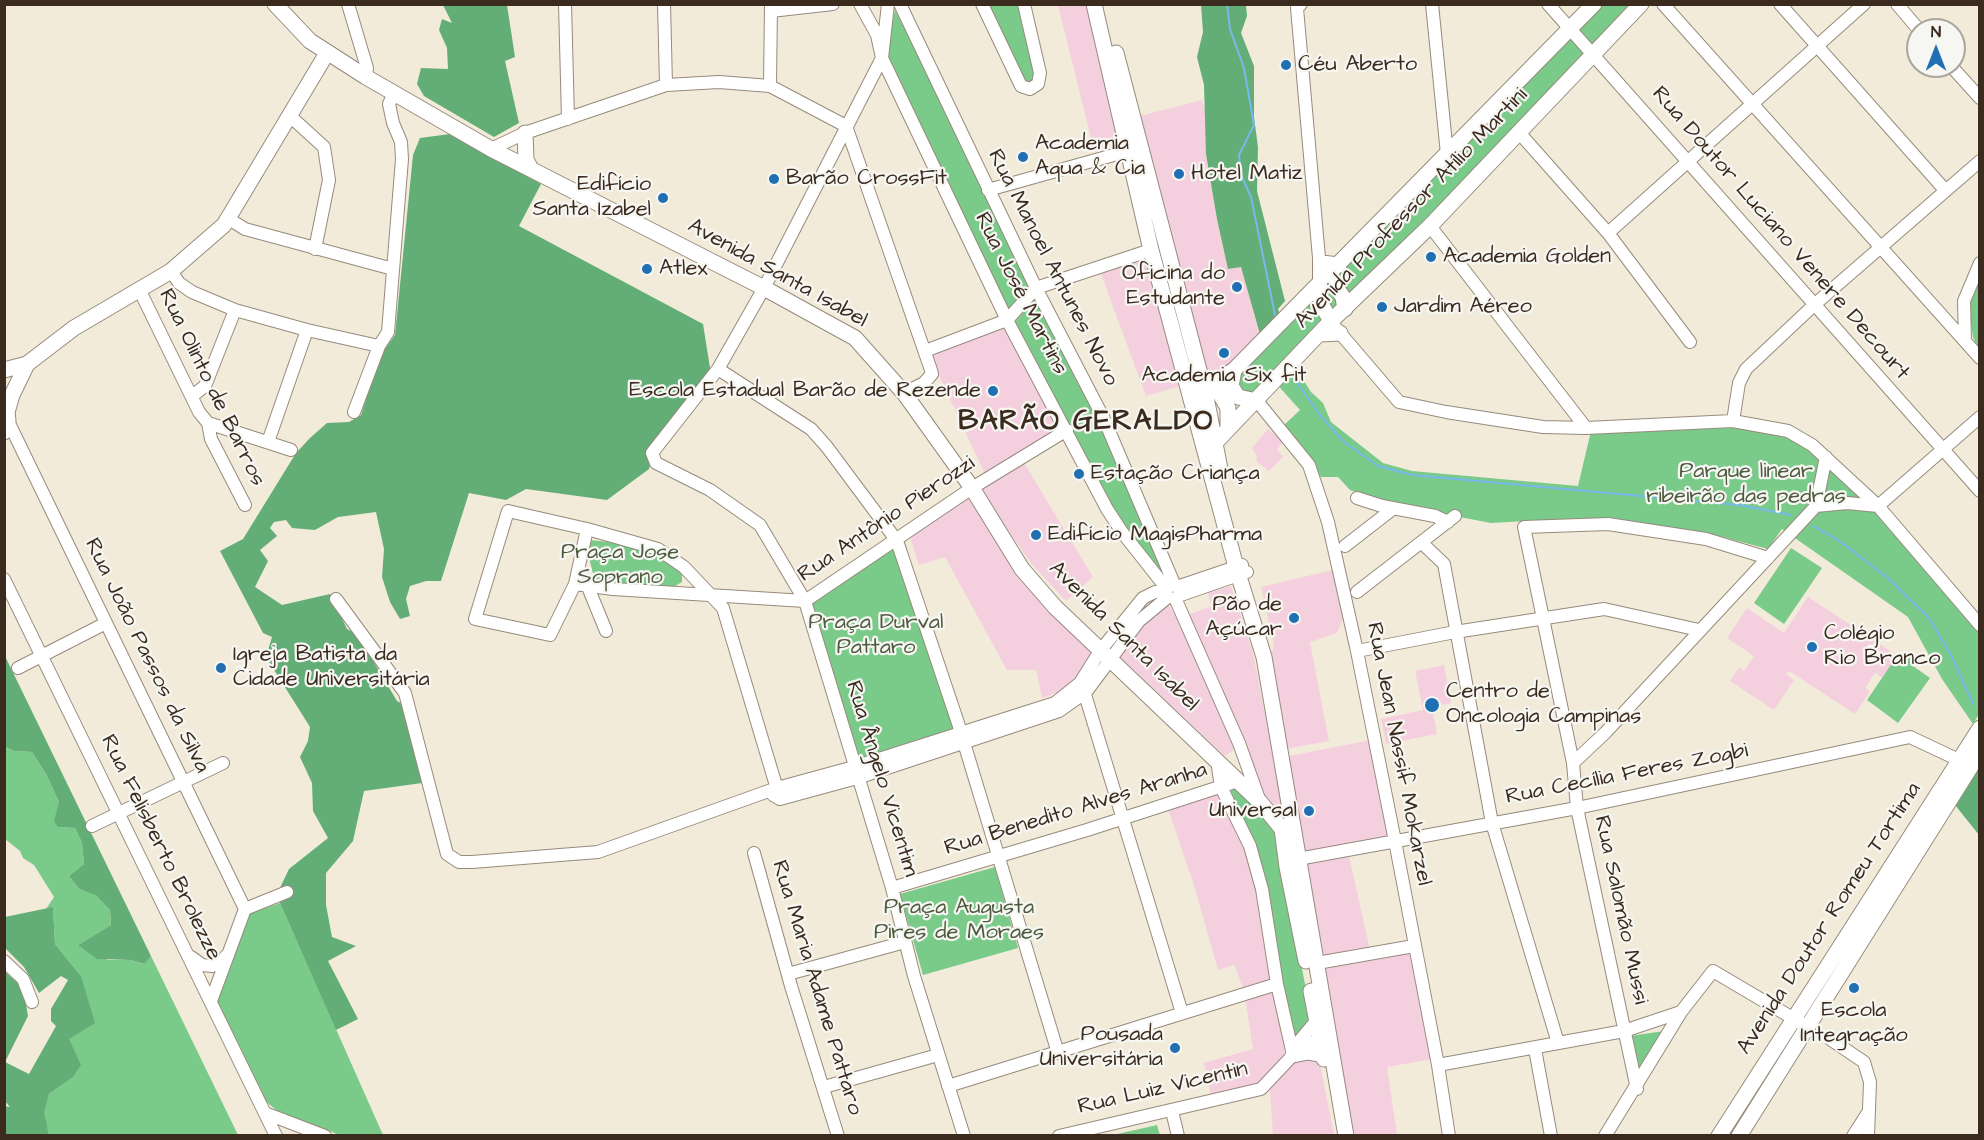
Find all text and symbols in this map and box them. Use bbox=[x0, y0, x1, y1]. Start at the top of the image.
north arrow bbox=[1906, 18, 1966, 78]
text: N bbox=[1931, 21, 1941, 43]
place label: Céu Aberto bbox=[1298, 52, 1417, 78]
marker: Céu Aberto bbox=[1279, 58, 1293, 72]
street label: Rua Doutor Luciano Venere Decourt bbox=[1645, 82, 1915, 386]
street label: Avenida Professor Atílio Martini bbox=[1290, 83, 1534, 335]
place label: Academia Aqua & Cia bbox=[1035, 131, 1145, 182]
street label: Rua Manoel Antunes Novo bbox=[981, 145, 1123, 391]
marker: Academia Aqua & Cia bbox=[1016, 150, 1030, 164]
place label: Hotel Matiz bbox=[1191, 161, 1302, 187]
place label: Barão CrossFit bbox=[786, 166, 947, 192]
marker: Hotel Matiz bbox=[1172, 167, 1186, 181]
place label: Edifício Santa Izabel bbox=[533, 172, 651, 224]
marker: Barão CrossFit bbox=[767, 172, 781, 186]
marker: Edifício Santa Izabel bbox=[656, 191, 670, 205]
street label: Rua José Martins bbox=[968, 209, 1072, 379]
street label: Avenida Santa Isabel bbox=[682, 214, 872, 334]
place label: Academia Golden bbox=[1443, 244, 1611, 270]
marker: Academia Golden bbox=[1424, 250, 1438, 264]
place label: Atlex bbox=[659, 256, 708, 282]
place label: Oficina do Estudante bbox=[1122, 261, 1225, 312]
marker: Atlex bbox=[640, 262, 654, 276]
marker: Oficina do Estudante bbox=[1230, 280, 1244, 294]
street label: Rua Olinto de Barros bbox=[152, 285, 270, 491]
place label: Jardim Aéreo bbox=[1394, 294, 1532, 320]
marker: Jardim Aéreo bbox=[1375, 300, 1389, 314]
marker: Academia Six fit bbox=[1217, 346, 1231, 360]
place label: Academia Six fit bbox=[1142, 363, 1306, 389]
place label: Escola Estadual Barão de Rezende bbox=[629, 378, 981, 404]
marker: Escola Estadual Barão de Rezende bbox=[986, 384, 1000, 398]
district label: BARÃO GERALDO bbox=[958, 406, 1214, 440]
street label: Rua Antônio Pierozzi bbox=[794, 451, 980, 589]
park label: Parque linear ribeirão das pedras bbox=[1646, 459, 1846, 511]
place label: Estação Criança bbox=[1091, 461, 1260, 487]
marker: Estação Criança bbox=[1072, 467, 1086, 481]
place label: Edifício MagisPharma bbox=[1048, 522, 1262, 548]
marker: Edifício MagisPharma bbox=[1029, 528, 1043, 542]
street label: Rua João Passos da Silva bbox=[78, 534, 214, 778]
park label: Praça Jose Soprano bbox=[561, 540, 679, 592]
street label: Avenida Santa Isabel bbox=[1042, 556, 1204, 718]
place label: Pão de Açúcar bbox=[1206, 592, 1282, 644]
park label: Praça Durval Pattaro bbox=[809, 610, 943, 662]
marker: Pão de Açúcar bbox=[1287, 611, 1301, 625]
street label: Rua Jean Nassif Mokarzel bbox=[1360, 620, 1436, 888]
place label: Colégio Rio Branco bbox=[1824, 621, 1940, 672]
marker: Colégio Rio Branco bbox=[1805, 640, 1819, 654]
place label: Igreja Batista da Cidade Universitária bbox=[233, 642, 430, 694]
marker: Igreja Batista da Cidade Universitária bbox=[214, 661, 228, 675]
street label: Rua Ângelo Vicentim bbox=[839, 678, 923, 880]
place label: Centro de Oncologia Campinas bbox=[1446, 679, 1641, 730]
marker: Centro de Oncologia Campinas bbox=[1423, 696, 1441, 714]
street label: Rua Felisberto Brolezze bbox=[94, 731, 226, 965]
street label: Rua Cecília Feres Zogbi bbox=[1504, 739, 1750, 811]
street label: Rua Benedito Alves Aranha bbox=[942, 757, 1210, 863]
street label: Avenida Doutor Romeu Tortima bbox=[1732, 778, 1928, 1060]
place label: Universal bbox=[1209, 798, 1297, 824]
marker: Universal bbox=[1302, 804, 1316, 818]
street label: Rua Salomão Mussi bbox=[1587, 813, 1653, 1007]
street label: Rua Maria Adame Pattaro bbox=[765, 858, 867, 1118]
park label: Praça Augusta Pires de Moraes bbox=[874, 895, 1044, 946]
marker: Escola Integração bbox=[1847, 981, 1861, 995]
place label: Escola Integração bbox=[1800, 998, 1908, 1050]
place label: Pousada Universitária bbox=[1040, 1022, 1163, 1074]
marker: Pousada Universitária bbox=[1168, 1041, 1182, 1055]
street label: Rua Luiz Vicentin bbox=[1076, 1057, 1250, 1121]

